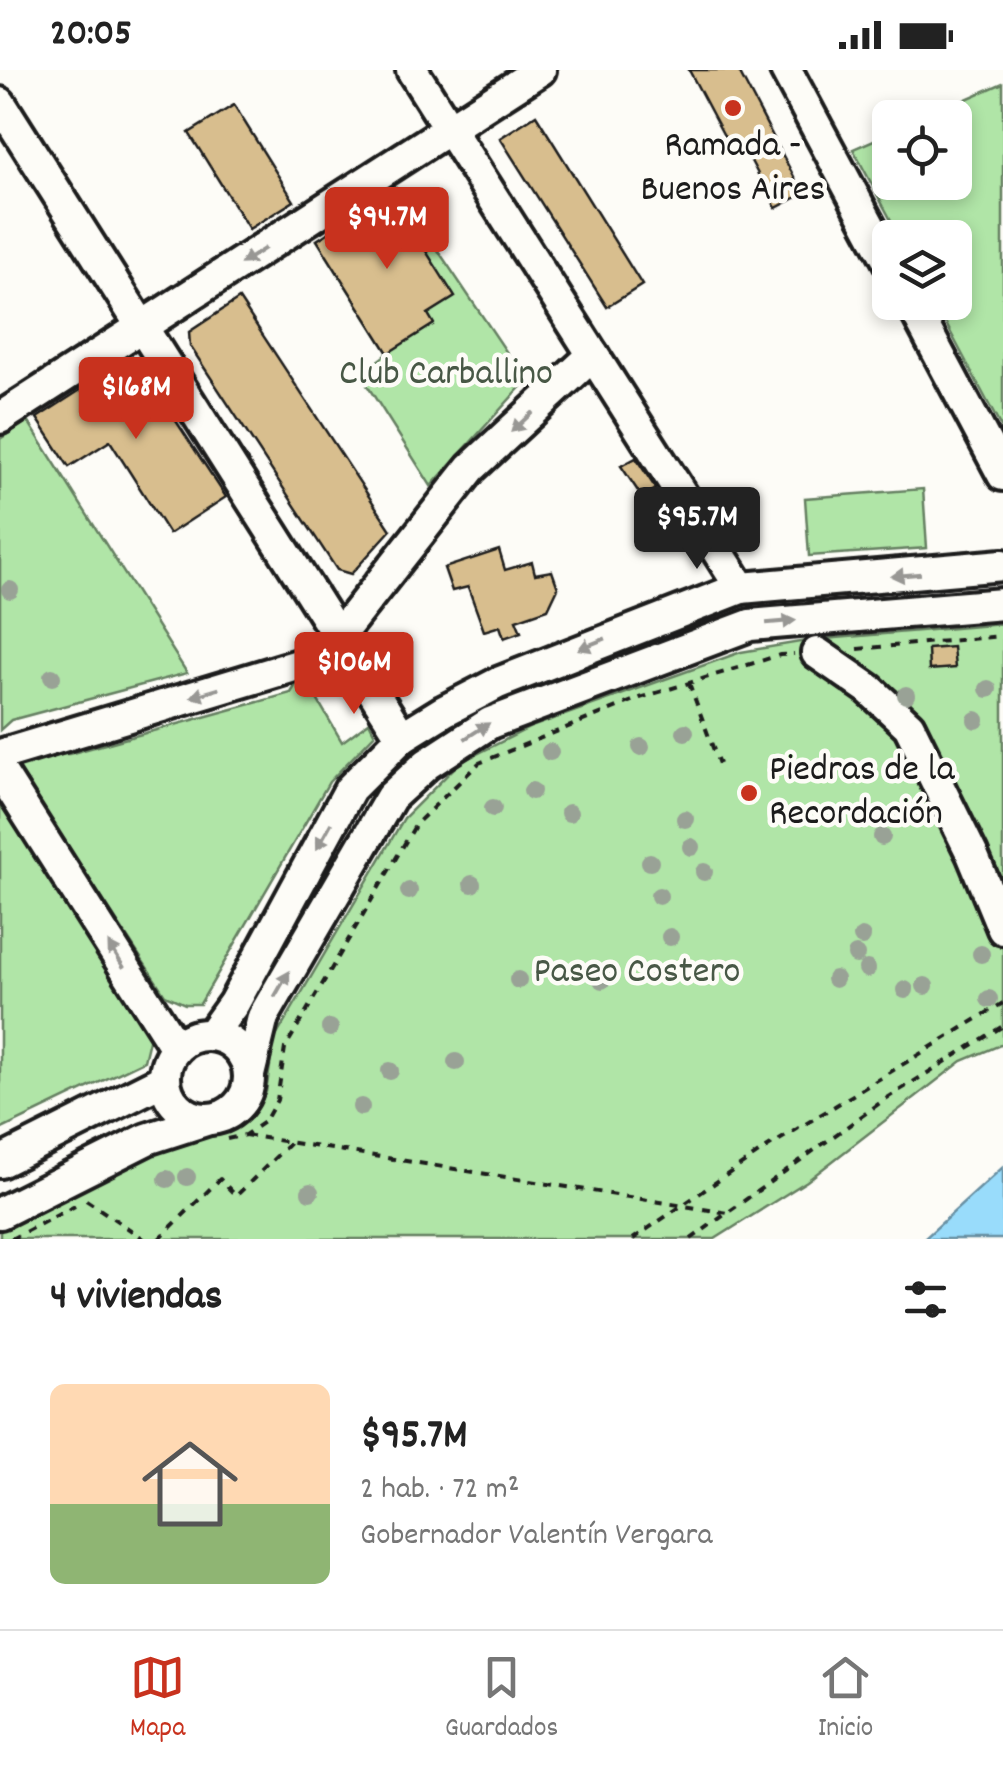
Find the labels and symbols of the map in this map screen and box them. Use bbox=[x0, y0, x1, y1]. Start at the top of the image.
marker: Ramada - Buenos Aires bbox=[722, 97, 744, 119]
place label: Ramada - Buenos Aires bbox=[641, 120, 825, 219]
pin: $94.7M bbox=[306, 187, 468, 272]
one-way arrow bbox=[239, 246, 266, 264]
park label: Club Carballino bbox=[339, 348, 553, 403]
pin: $168M bbox=[66, 357, 206, 442]
one-way arrow bbox=[510, 410, 535, 432]
pin: $95.7M bbox=[616, 487, 778, 572]
one-way arrow bbox=[890, 568, 922, 584]
one-way arrow bbox=[766, 614, 798, 630]
pin: $106M bbox=[284, 632, 424, 717]
one-way arrow bbox=[577, 637, 607, 653]
one-way arrow bbox=[189, 686, 219, 701]
one-way arrow bbox=[463, 723, 491, 741]
place label: Piedras de la Recordación bbox=[769, 744, 956, 843]
marker: Piedras de la Recordación bbox=[738, 782, 760, 804]
one-way arrow bbox=[316, 821, 333, 850]
one-way arrow bbox=[108, 941, 126, 969]
park label: Paseo Costero bbox=[534, 946, 740, 1001]
one-way arrow bbox=[273, 970, 290, 998]

